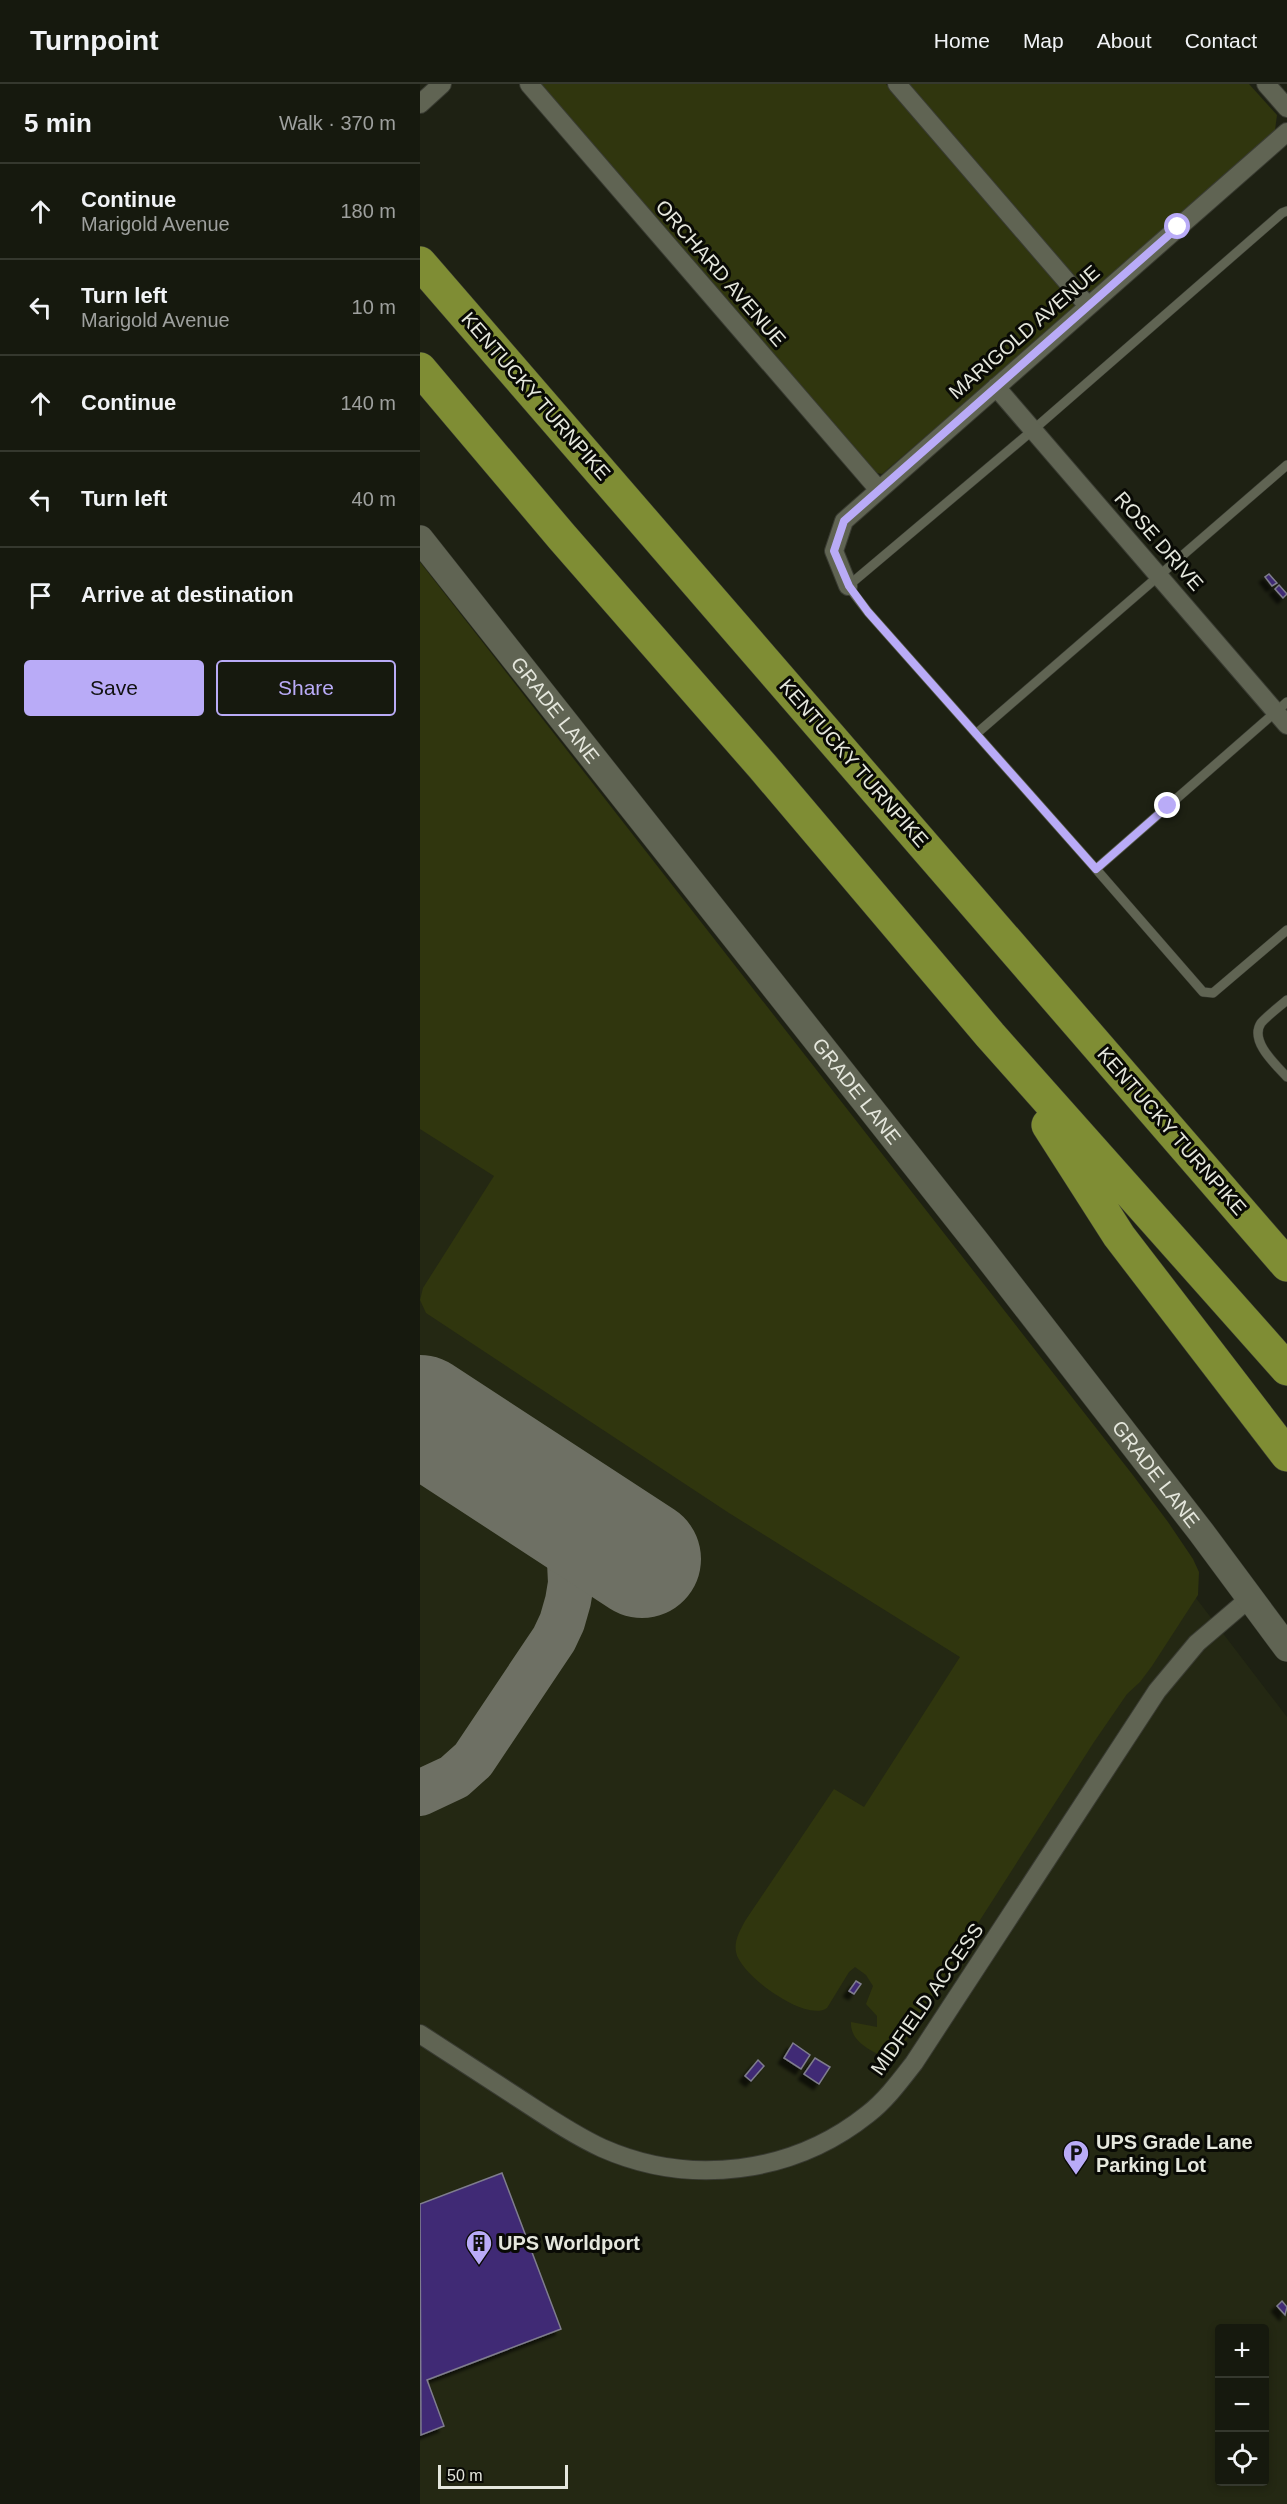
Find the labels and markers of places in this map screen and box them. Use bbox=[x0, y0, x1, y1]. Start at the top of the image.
place label: UPS Grade Lane Parking Lot bbox=[1096, 2131, 1253, 2176]
parking icon: UPS Grade Lane Parking Lot bbox=[1061, 2138, 1091, 2176]
building icon: UPS Worldport bbox=[464, 2228, 494, 2266]
place label: UPS Worldport bbox=[498, 2232, 640, 2254]

